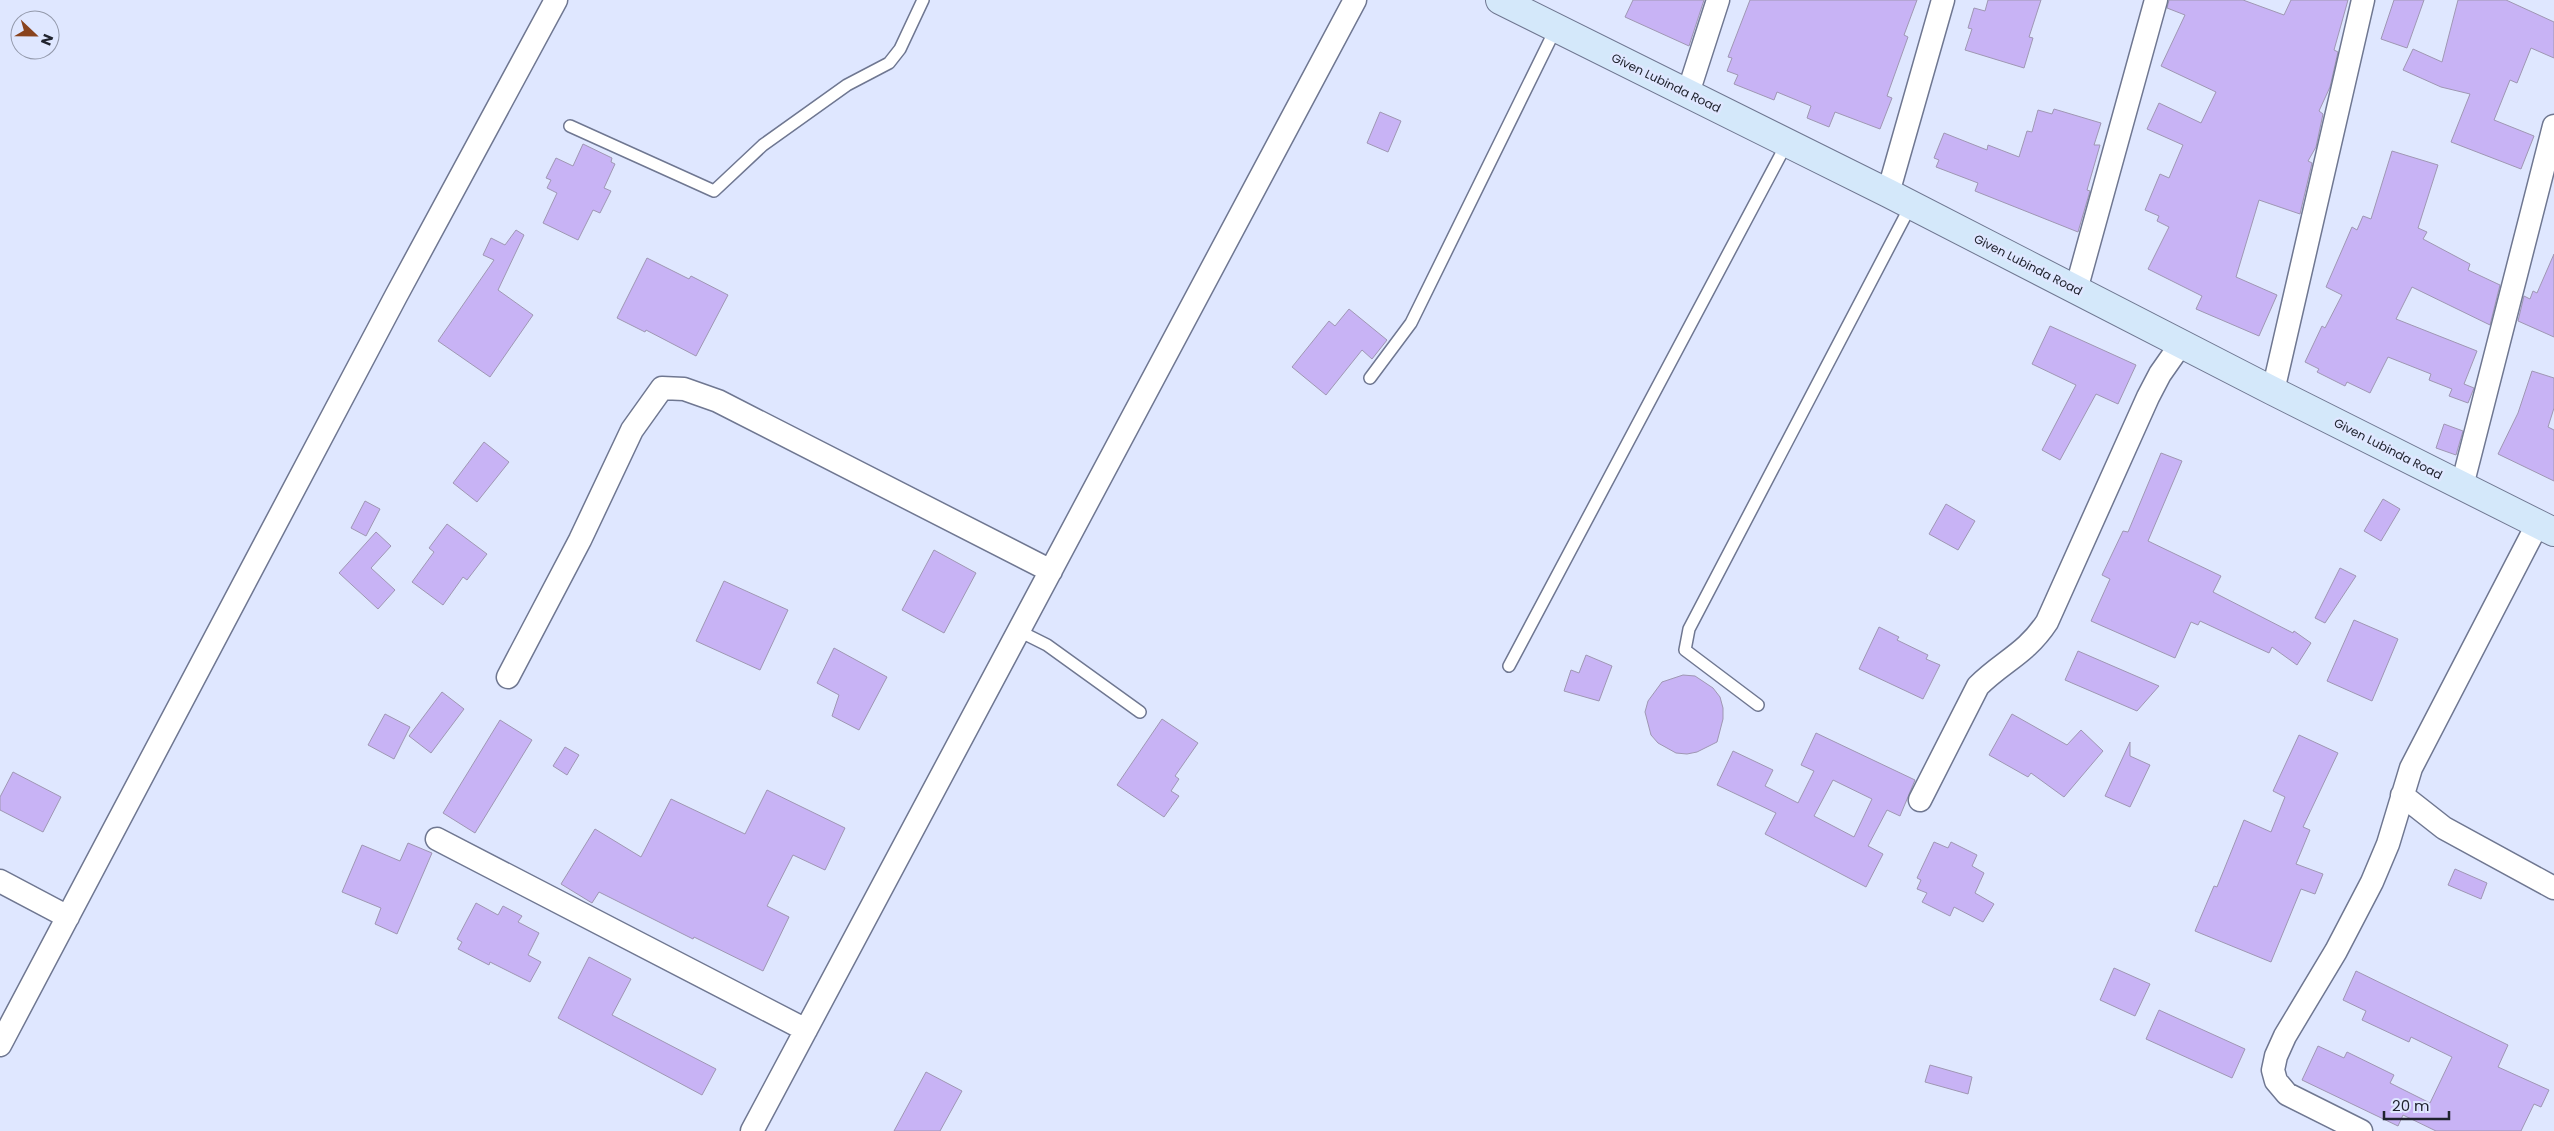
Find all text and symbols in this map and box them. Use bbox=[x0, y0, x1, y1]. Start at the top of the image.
north arrow bbox=[10, 10, 60, 60]
text: N bbox=[36, 31, 58, 48]
street label: Given Lubinda Road bbox=[1609, 49, 1724, 116]
street label: Given Lubinda Road bbox=[1971, 230, 2085, 299]
street label: Given Lubinda Road bbox=[2331, 414, 2445, 483]
scale bar bbox=[2384, 1088, 2449, 1120]
text: 20 m bbox=[2392, 1095, 2430, 1116]

